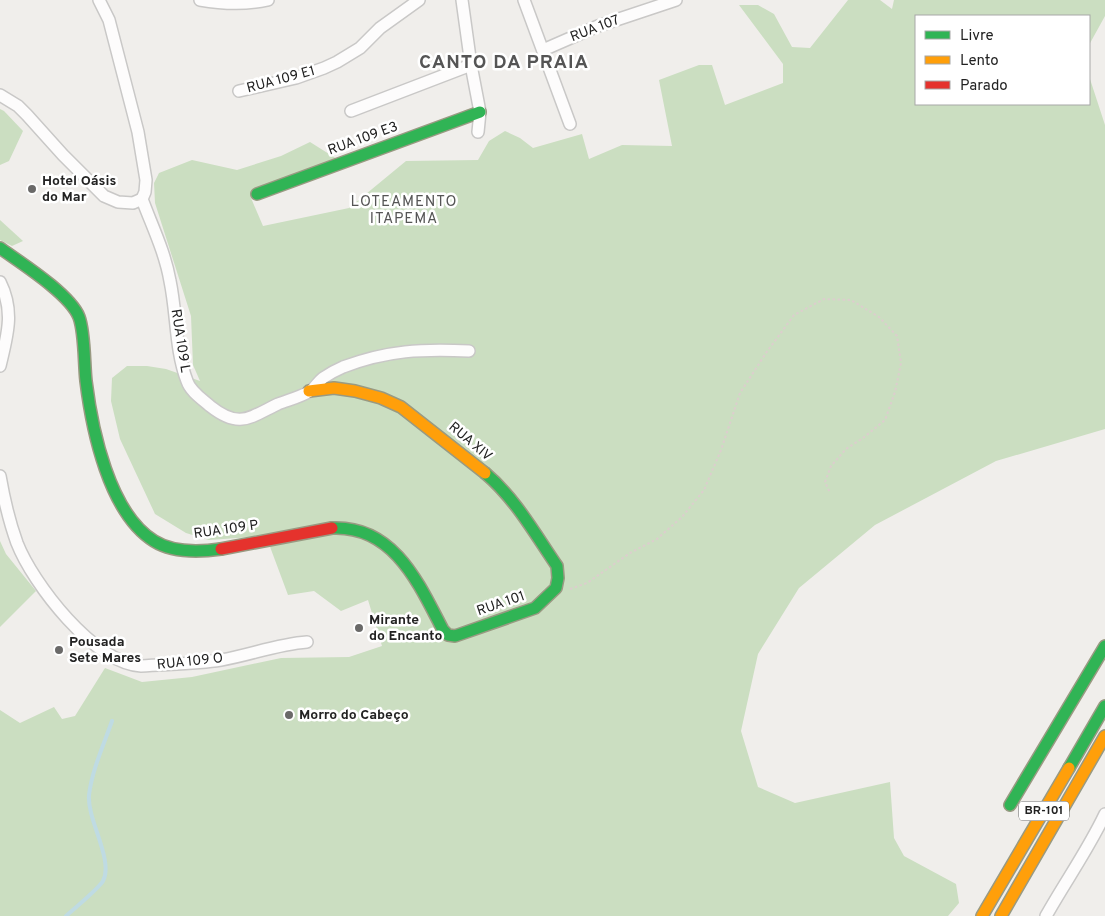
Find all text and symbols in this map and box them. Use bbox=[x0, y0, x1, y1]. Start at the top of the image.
street label: RUA 107 bbox=[568, 12, 622, 46]
legend bbox=[915, 15, 1090, 105]
text: Livre bbox=[960, 27, 994, 46]
district label: CANTO DA PRAIA bbox=[419, 51, 589, 75]
text: Lento bbox=[960, 52, 999, 71]
street label: RUA 109 E1 bbox=[245, 63, 317, 97]
text: Parado bbox=[960, 77, 1008, 96]
street label: RUA 109 E3 bbox=[326, 118, 400, 160]
place label: Hotel Oásis do Mar bbox=[42, 173, 116, 206]
marker: Hotel Oásis do Mar bbox=[26, 183, 38, 195]
district label: LOTEAMENTO ITAPEMA bbox=[351, 193, 457, 229]
street label: RUA 109 L bbox=[167, 308, 193, 374]
street label: RUA XIV bbox=[445, 419, 495, 465]
street label: RUA 109 P bbox=[193, 517, 260, 543]
street label: RUA 101 bbox=[475, 588, 527, 620]
place label: Mirante do Encanto bbox=[369, 612, 442, 645]
marker: Mirante do Encanto bbox=[353, 622, 365, 634]
place label: Pousada Sete Mares bbox=[69, 634, 141, 667]
marker: Pousada Sete Mares bbox=[53, 644, 65, 656]
street label: RUA 109 O bbox=[156, 650, 224, 674]
place label: Morro do Cabeço bbox=[299, 707, 409, 724]
marker: Morro do Cabeço bbox=[283, 709, 295, 721]
road number: BR-101 bbox=[1019, 801, 1069, 820]

